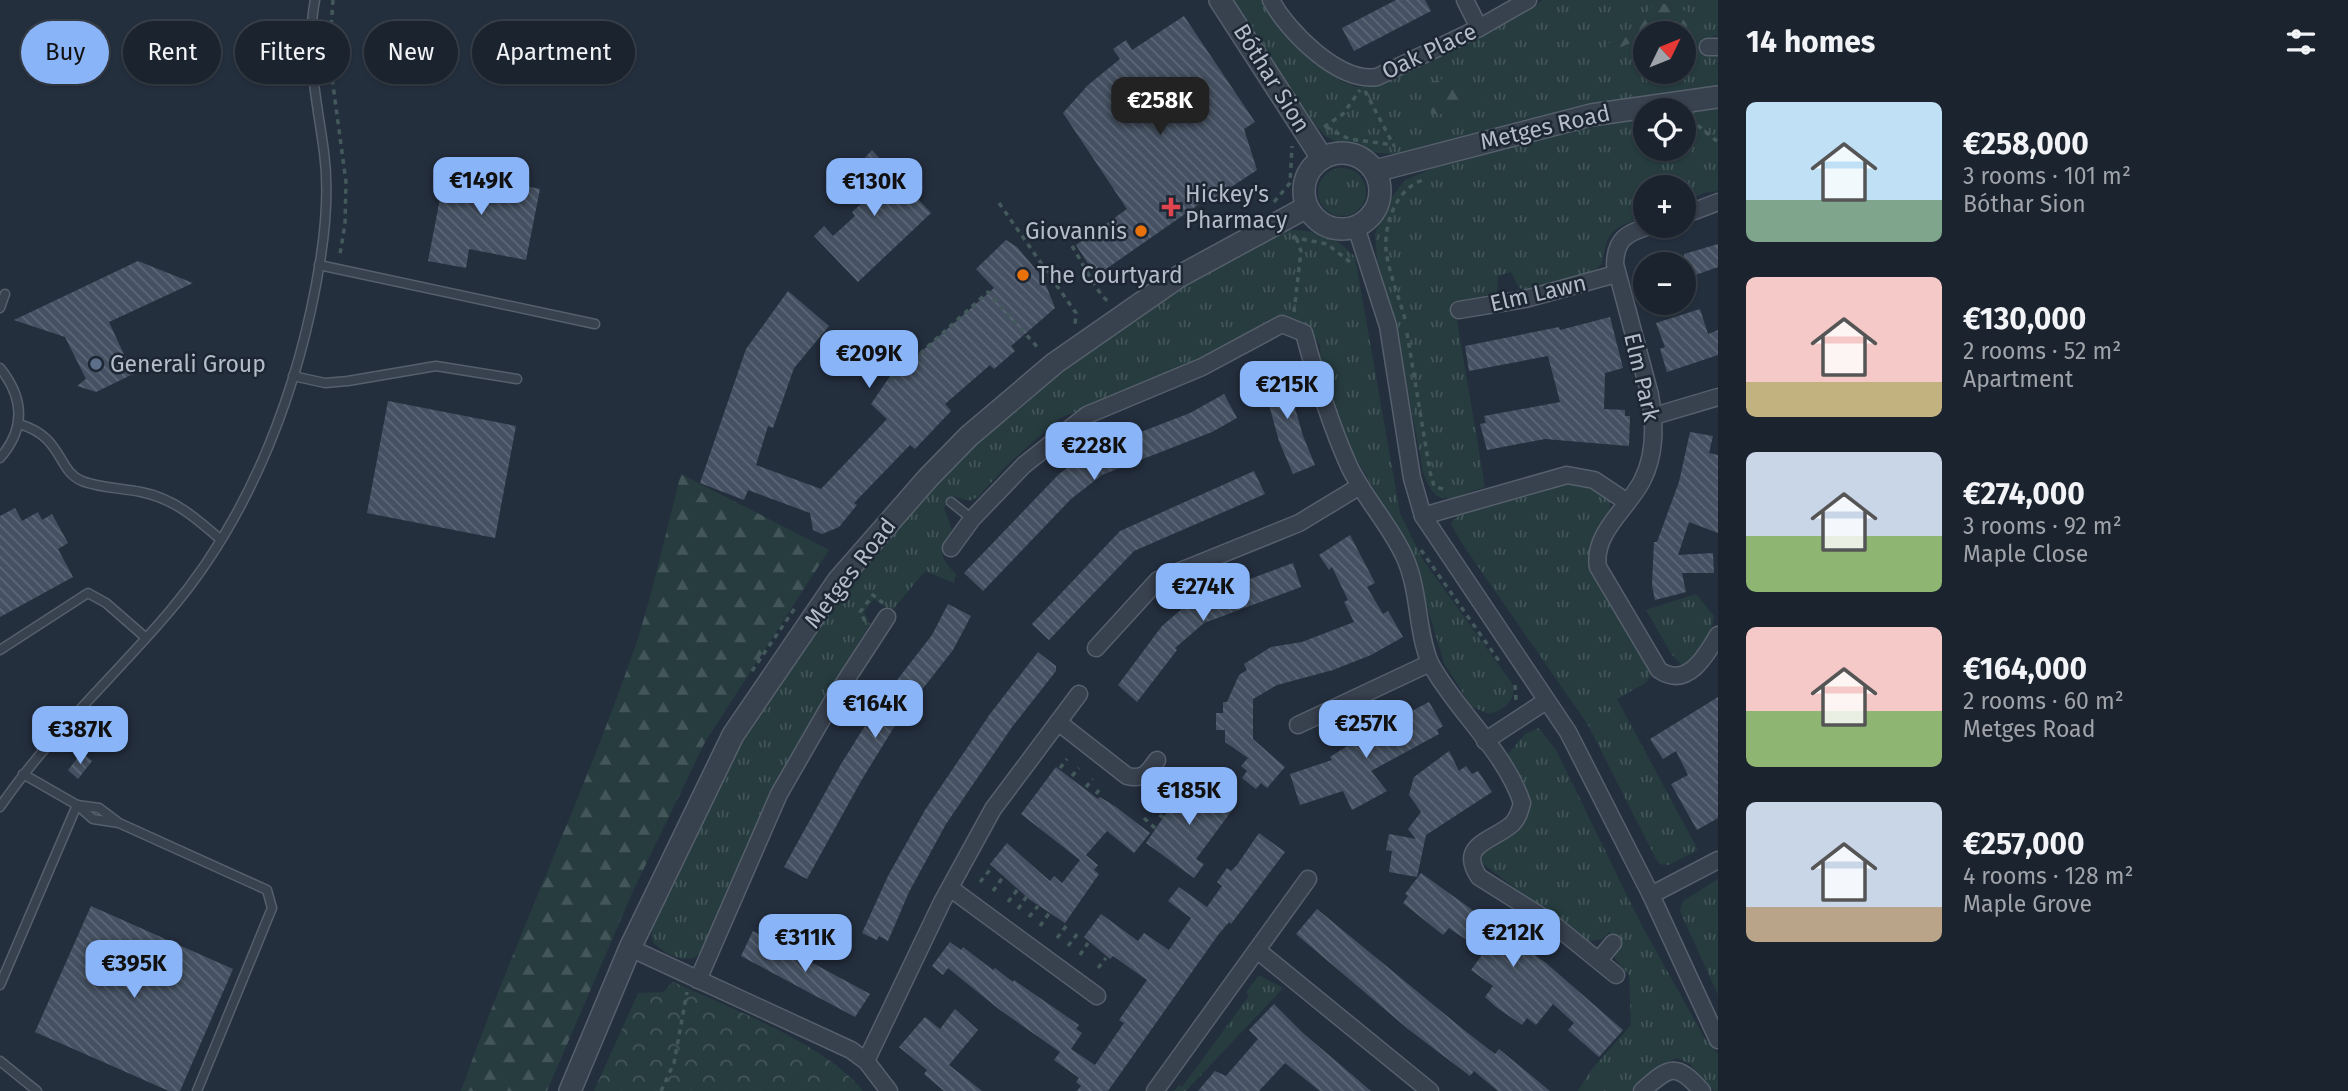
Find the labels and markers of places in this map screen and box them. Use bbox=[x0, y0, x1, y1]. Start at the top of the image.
pin: €258K bbox=[1111, 78, 1209, 137]
pin: €149K bbox=[432, 158, 530, 217]
pin: €130K bbox=[825, 158, 923, 218]
place label: Hickey's Pharmacy bbox=[1185, 180, 1288, 234]
marker: Hickey's Pharmacy bbox=[1163, 199, 1179, 215]
place label: Giovannis bbox=[1025, 217, 1127, 245]
marker: Giovannis bbox=[1133, 223, 1149, 239]
place label: The Courtyard bbox=[1037, 261, 1183, 289]
marker: The Courtyard bbox=[1015, 267, 1031, 283]
pin: €209K bbox=[820, 330, 918, 390]
place label: Generali Group bbox=[110, 350, 266, 378]
marker: Generali Group bbox=[88, 356, 104, 372]
pin: €215K bbox=[1238, 362, 1336, 421]
pin: €228K bbox=[1045, 422, 1143, 482]
pin: €274K bbox=[1154, 564, 1252, 623]
pin: €164K bbox=[826, 680, 924, 740]
pin: €257K bbox=[1317, 700, 1415, 760]
pin: €387K bbox=[31, 706, 129, 766]
pin: €185K bbox=[1140, 768, 1238, 827]
pin: €212K bbox=[1464, 909, 1562, 969]
pin: €311K bbox=[756, 914, 854, 974]
pin: €395K bbox=[85, 940, 183, 1000]

